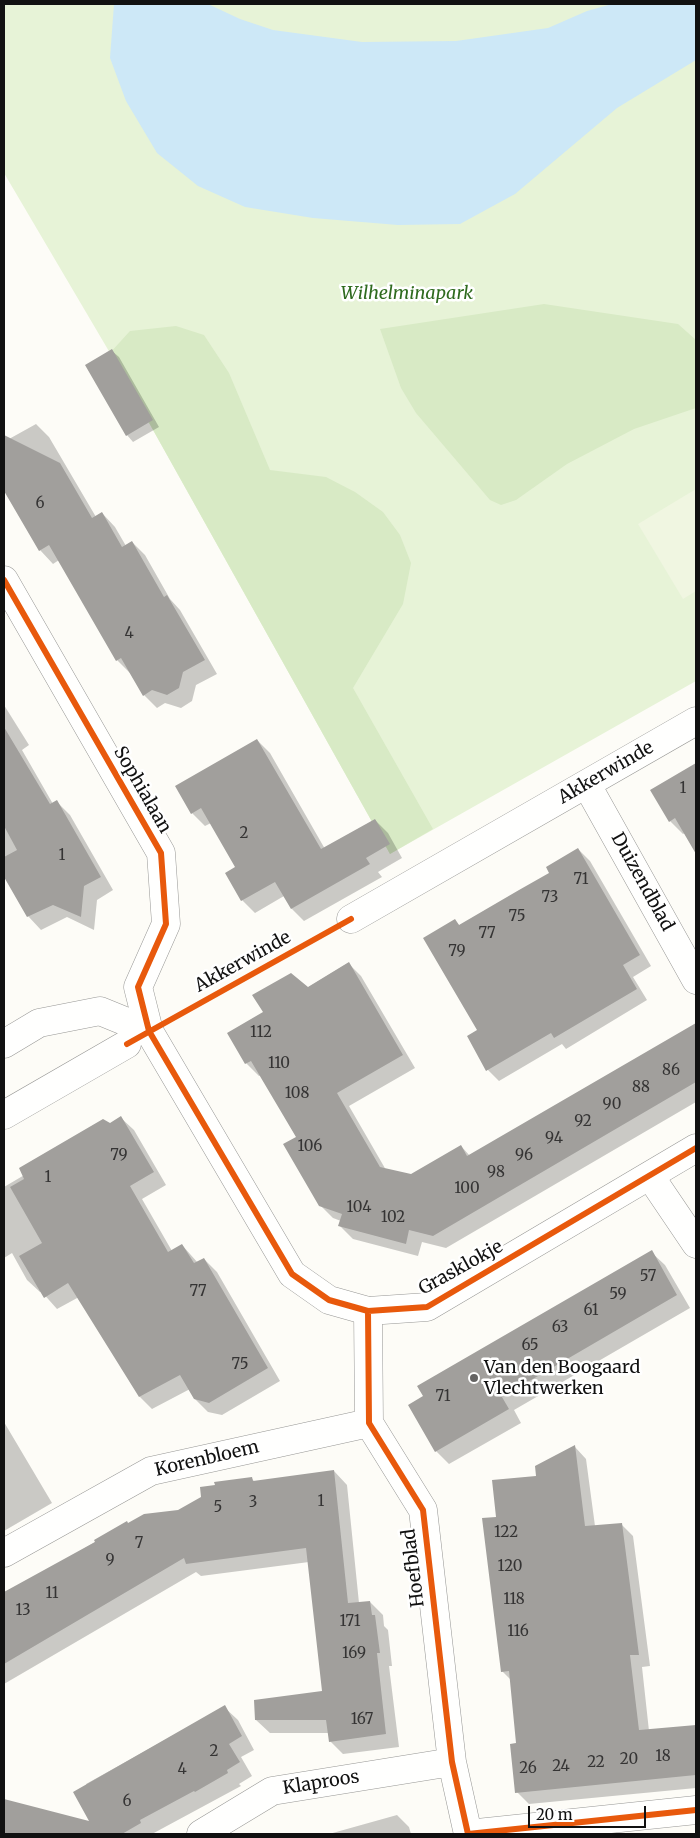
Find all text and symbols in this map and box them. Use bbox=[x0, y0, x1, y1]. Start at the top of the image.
park label: Wilhelminapark bbox=[341, 283, 473, 305]
house number: 6 bbox=[35, 495, 45, 513]
house number: 4 bbox=[124, 625, 134, 643]
street label: Akkerwinde bbox=[554, 737, 658, 809]
street label: Sophialaan bbox=[108, 743, 176, 837]
house number: 1 bbox=[680, 780, 686, 798]
house number: 2 bbox=[240, 825, 248, 843]
street label: Duizendblad bbox=[606, 829, 678, 935]
house number: 1 bbox=[59, 847, 65, 865]
house number: 71 bbox=[573, 871, 589, 889]
house number: 73 bbox=[542, 889, 558, 907]
house number: 75 bbox=[509, 908, 525, 926]
house number: 77 bbox=[478, 925, 496, 943]
street label: Akkerwinde bbox=[191, 927, 295, 997]
house number: 79 bbox=[448, 943, 466, 961]
house number: 112 bbox=[250, 1024, 272, 1042]
house number: 110 bbox=[268, 1055, 290, 1073]
house number: 86 bbox=[662, 1062, 680, 1080]
house number: 88 bbox=[632, 1079, 650, 1097]
house number: 108 bbox=[285, 1085, 309, 1103]
house number: 90 bbox=[603, 1096, 621, 1114]
house number: 92 bbox=[574, 1113, 592, 1131]
house number: 94 bbox=[545, 1130, 563, 1148]
house number: 106 bbox=[298, 1138, 322, 1156]
house number: 79 bbox=[110, 1147, 128, 1165]
house number: 96 bbox=[515, 1147, 533, 1165]
house number: 98 bbox=[487, 1164, 505, 1182]
house number: 1 bbox=[45, 1169, 51, 1187]
house number: 100 bbox=[454, 1180, 480, 1198]
house number: 104 bbox=[347, 1199, 371, 1217]
house number: 102 bbox=[381, 1209, 405, 1227]
street label: Grasklokje bbox=[415, 1236, 507, 1300]
house number: 57 bbox=[640, 1268, 656, 1286]
house number: 77 bbox=[189, 1283, 207, 1301]
house number: 59 bbox=[609, 1286, 627, 1304]
house number: 61 bbox=[584, 1302, 598, 1320]
house number: 63 bbox=[552, 1319, 568, 1337]
house number: 65 bbox=[521, 1337, 539, 1355]
house number: 75 bbox=[232, 1356, 248, 1374]
place label: Van den Boogaard Vlechtwerken bbox=[484, 1357, 640, 1400]
marker: Van den Boogaard Vlechtwerken bbox=[468, 1372, 480, 1384]
house number: 71 bbox=[435, 1388, 451, 1406]
street label: Korenbloem bbox=[153, 1437, 261, 1481]
house number: 1 bbox=[318, 1493, 324, 1511]
house number: 3 bbox=[249, 1494, 257, 1512]
house number: 5 bbox=[214, 1499, 222, 1517]
house number: 122 bbox=[494, 1524, 518, 1542]
street label: Hoefblad bbox=[398, 1527, 430, 1609]
house number: 7 bbox=[135, 1535, 143, 1553]
house number: 9 bbox=[105, 1552, 115, 1570]
house number: 120 bbox=[498, 1558, 522, 1576]
house number: 11 bbox=[45, 1585, 59, 1603]
house number: 118 bbox=[503, 1591, 525, 1609]
house number: 13 bbox=[16, 1602, 30, 1620]
house number: 171 bbox=[340, 1613, 360, 1631]
house number: 116 bbox=[507, 1623, 529, 1641]
house number: 169 bbox=[342, 1645, 366, 1663]
house number: 167 bbox=[351, 1711, 373, 1729]
house number: 2 bbox=[210, 1743, 218, 1761]
house number: 18 bbox=[655, 1748, 671, 1766]
house number: 20 bbox=[620, 1751, 638, 1769]
house number: 22 bbox=[587, 1754, 605, 1772]
house number: 24 bbox=[552, 1758, 570, 1776]
house number: 26 bbox=[519, 1760, 537, 1778]
house number: 4 bbox=[177, 1761, 187, 1779]
street label: Klaproos bbox=[281, 1766, 361, 1800]
house number: 6 bbox=[122, 1793, 132, 1811]
scale bar bbox=[530, 1796, 648, 1828]
text: 20 m bbox=[536, 1805, 573, 1824]

